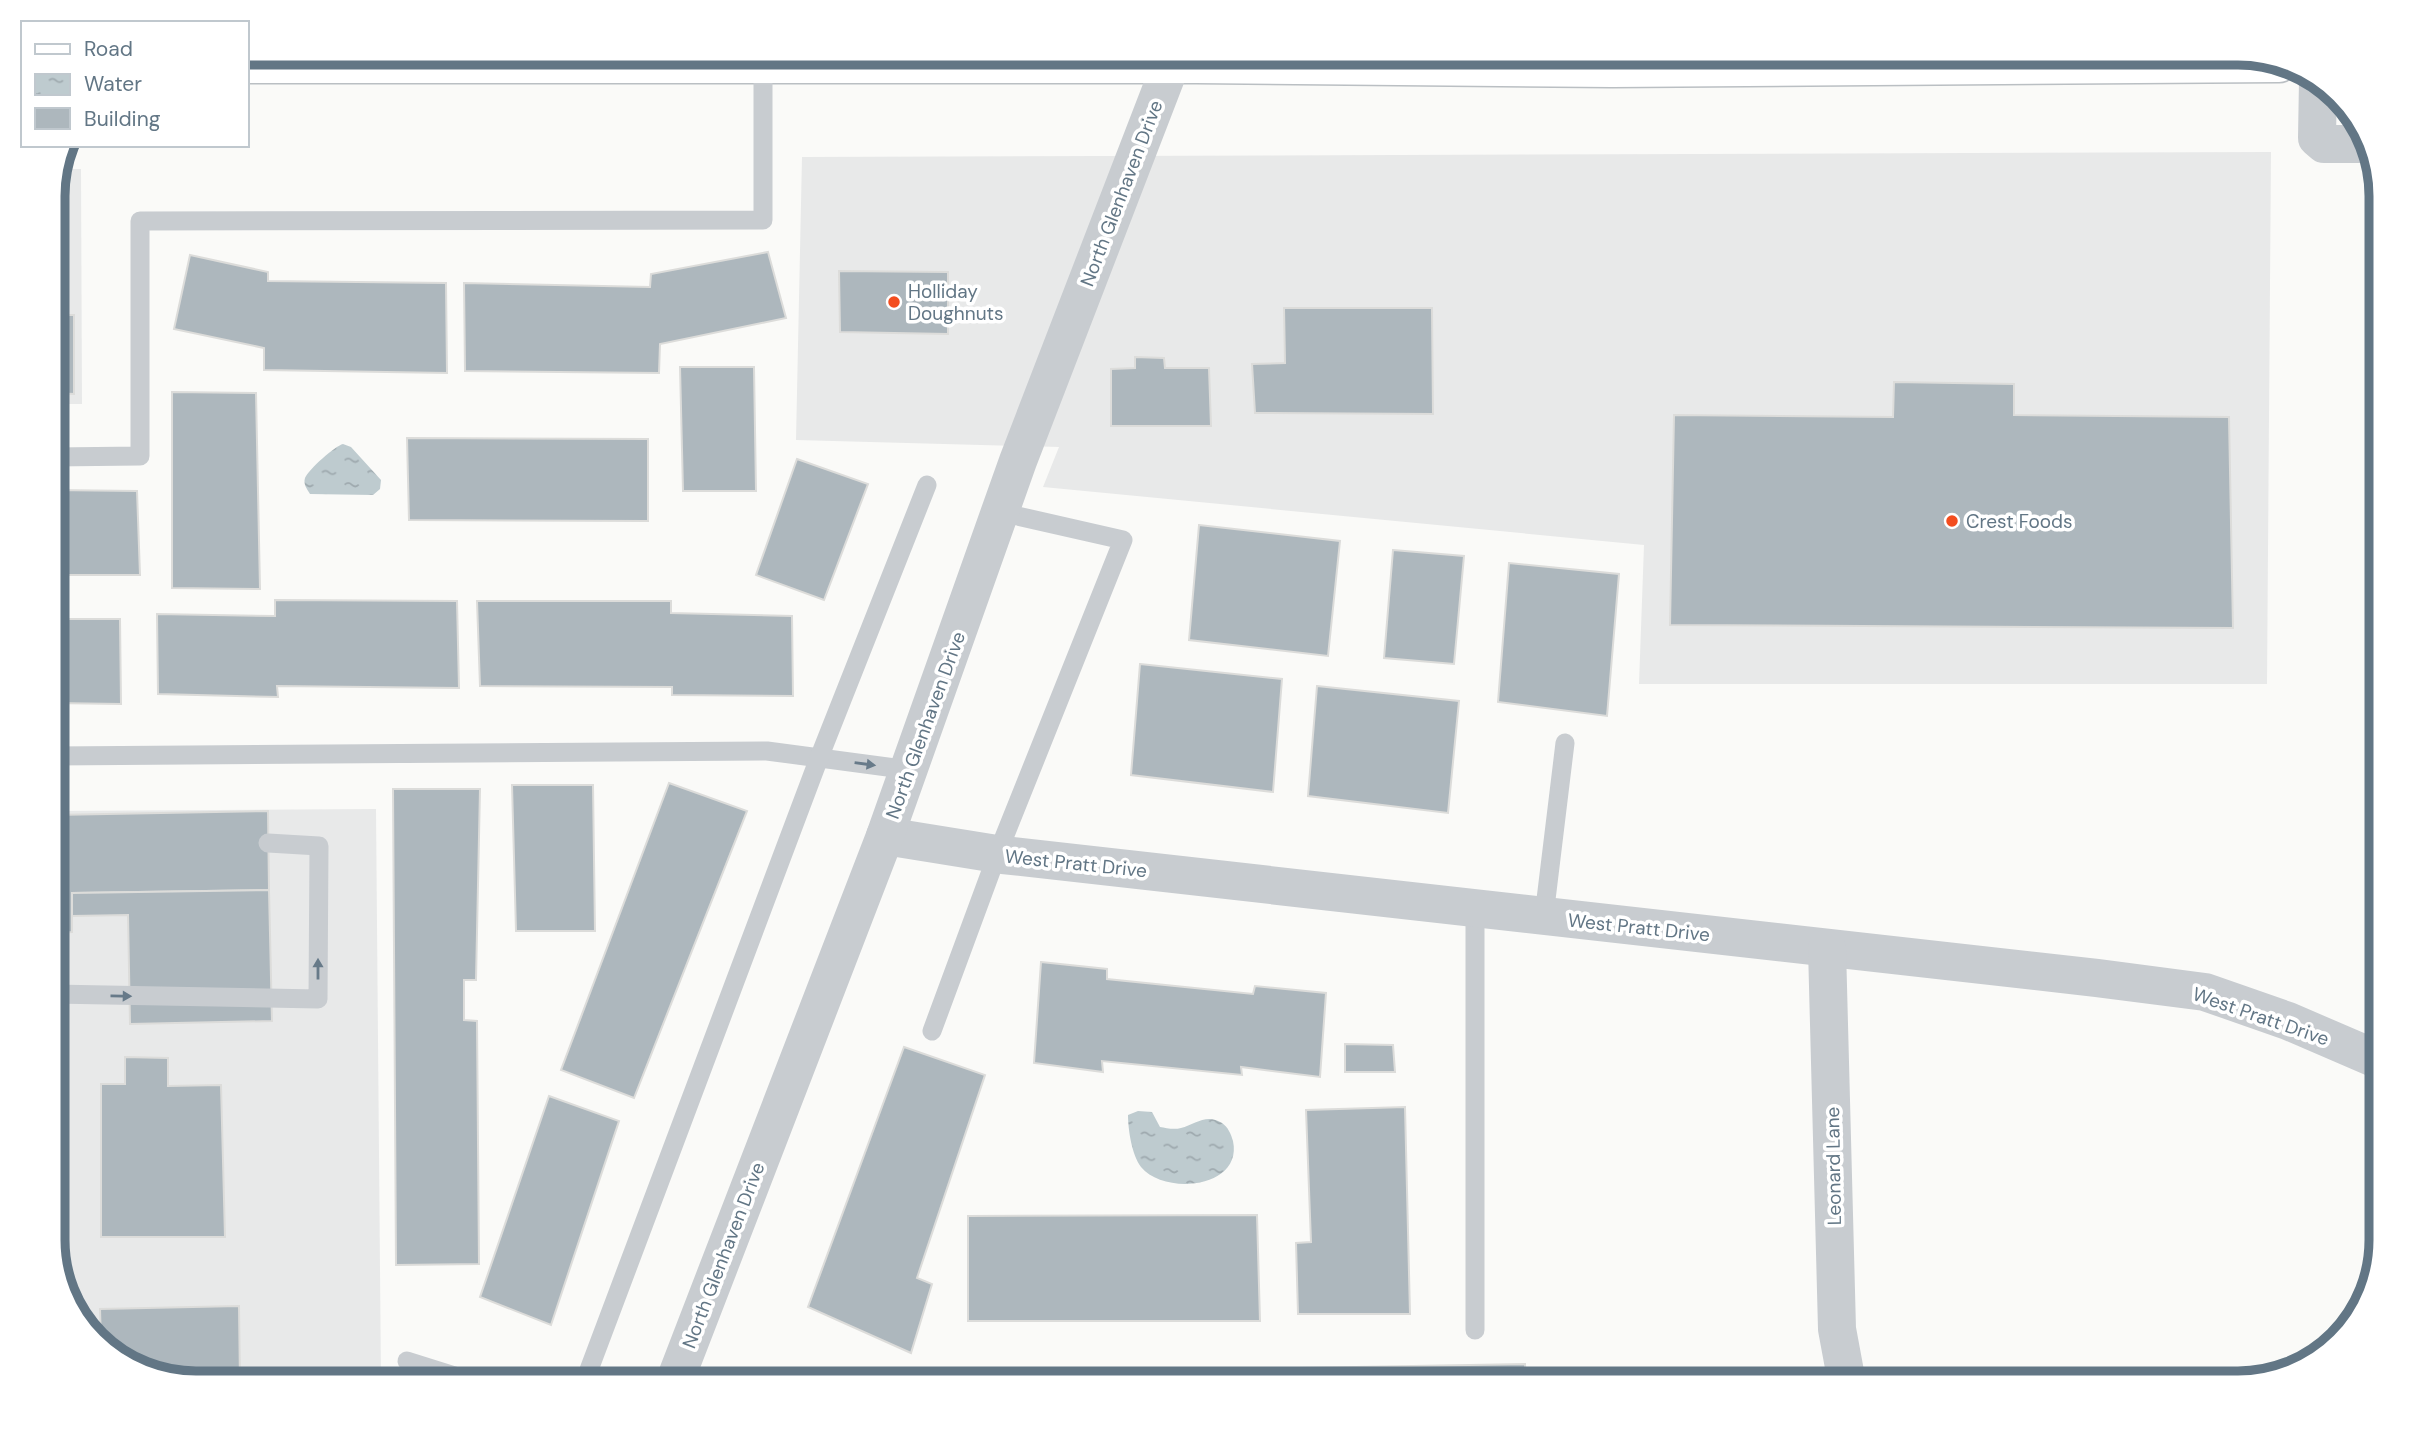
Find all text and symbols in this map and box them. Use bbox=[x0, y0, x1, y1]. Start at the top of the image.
legend bbox=[21, 21, 248, 147]
text: Road bbox=[84, 35, 133, 63]
text: Water bbox=[84, 70, 142, 98]
street label: North Glenhaven Drive bbox=[1074, 97, 1169, 290]
text: Building bbox=[84, 105, 161, 133]
place label: Holliday Doughnuts bbox=[908, 279, 1004, 326]
marker: Holliday Doughnuts bbox=[886, 294, 902, 310]
place label: Crest Foods bbox=[1966, 509, 2072, 534]
marker: Crest Foods bbox=[1944, 513, 1960, 529]
street label: North Glenhaven Drive bbox=[880, 628, 971, 822]
one-way arrow bbox=[854, 759, 876, 770]
street label: West Pratt Drive bbox=[1004, 844, 1148, 883]
street label: West Pratt Drive bbox=[1567, 908, 1711, 947]
one-way arrow bbox=[312, 957, 324, 979]
street label: West Pratt Drive bbox=[2189, 981, 2332, 1052]
one-way arrow bbox=[110, 990, 132, 1001]
street label: Leonard Lane bbox=[1820, 1106, 1847, 1226]
street label: North Glenhaven Drive bbox=[676, 1159, 771, 1352]

